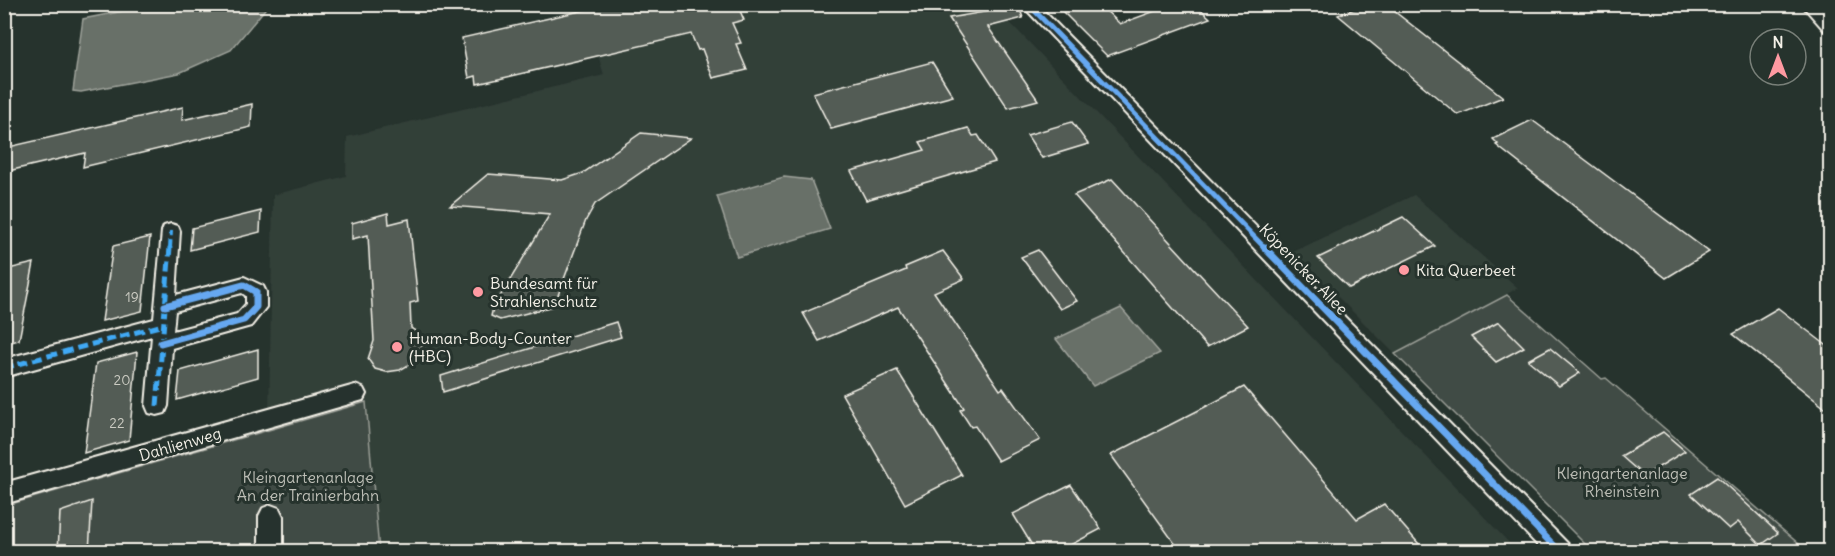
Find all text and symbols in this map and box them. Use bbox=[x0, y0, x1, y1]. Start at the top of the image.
north arrow bbox=[1748, 27, 1808, 87]
text: N bbox=[1772, 32, 1784, 52]
street label: Köpenicker Allee bbox=[1255, 219, 1353, 319]
place label: Kita Querbeet bbox=[1416, 260, 1516, 280]
marker: Kita Querbeet bbox=[1397, 263, 1411, 277]
place label: Bundesamt für Strahlenschutz bbox=[490, 273, 598, 311]
marker: Bundesamt für Strahlenschutz bbox=[471, 285, 485, 299]
house number: 19 bbox=[125, 288, 139, 306]
place label: Human-Body-Counter (HBC) bbox=[409, 328, 572, 366]
marker: Human-Body-Counter (HBC) bbox=[390, 340, 404, 354]
house number: 20 bbox=[114, 371, 130, 389]
house number: 22 bbox=[109, 414, 125, 432]
street label: Dahlienweg bbox=[136, 423, 224, 465]
park label: Kleingartenanlage Rheinstein bbox=[1556, 463, 1688, 501]
park label: Kleingartenanlage An der Trainierbahn bbox=[237, 467, 379, 505]

